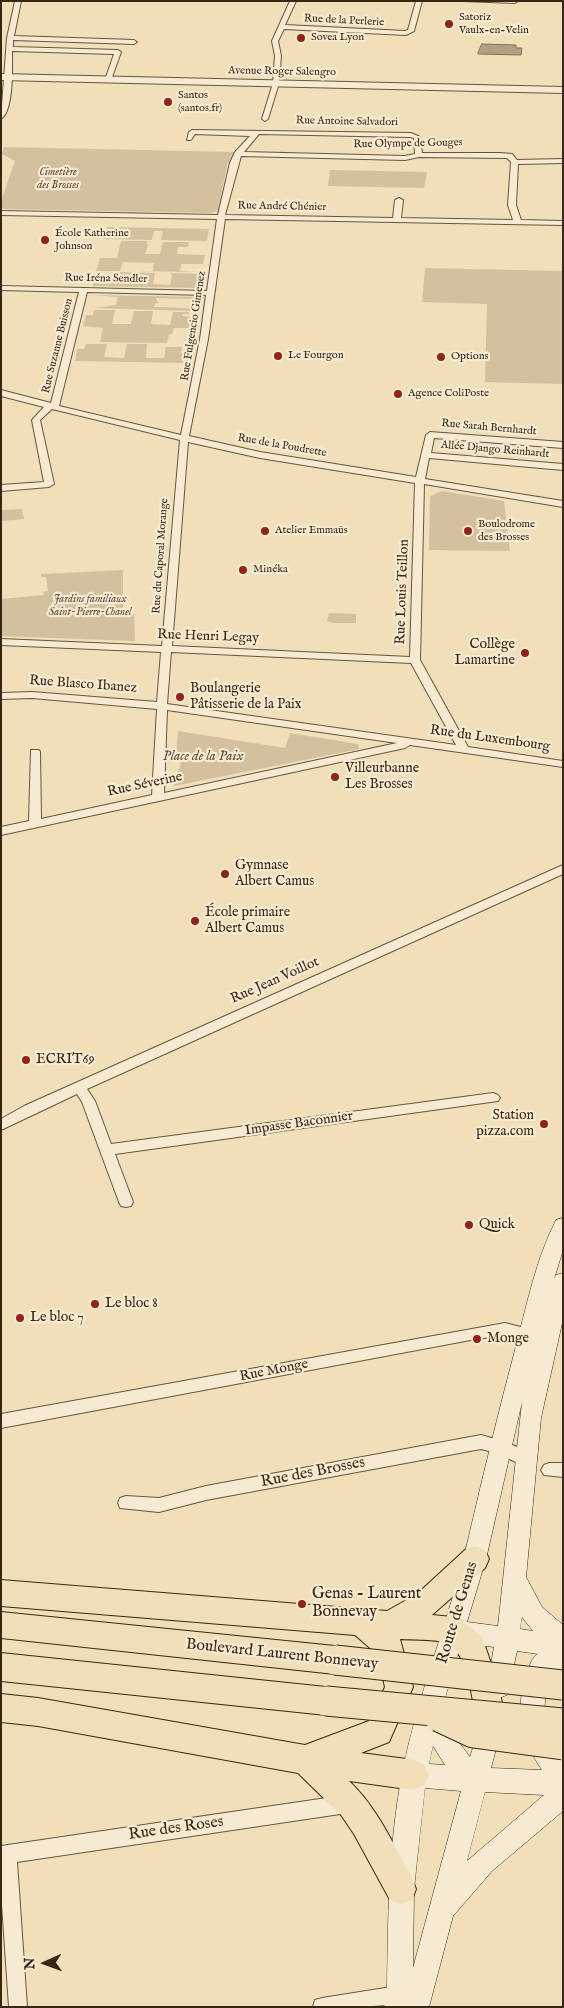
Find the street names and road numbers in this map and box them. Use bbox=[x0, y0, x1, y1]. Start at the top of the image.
street label: Rue de la Perlerie bbox=[304, 12, 384, 30]
street label: Avenue Roger Salengro bbox=[228, 64, 336, 80]
street label: Rue Antoine Salvadori bbox=[296, 115, 398, 129]
street label: Rue Olympe de Gouges bbox=[353, 136, 463, 152]
street label: Rue André Chénier bbox=[238, 200, 326, 214]
street label: Rue Fulgencio Gimenez bbox=[179, 270, 209, 382]
street label: Rue Iréna Sendler bbox=[65, 272, 147, 286]
street label: Rue Suzanne Buisson bbox=[40, 297, 76, 395]
street label: Rue Sarah Bernhardt bbox=[441, 417, 537, 439]
street label: Rue de la Poudrette bbox=[236, 432, 328, 460]
street label: Allée Django Reinhardt bbox=[440, 439, 550, 461]
street label: Rue du Caporal Morange bbox=[150, 498, 172, 614]
street label: Rue Louis Teillon bbox=[393, 539, 413, 645]
street label: Rue Henri Legay bbox=[157, 627, 259, 647]
street label: Rue Blasco Ibanez bbox=[29, 673, 137, 697]
street label: Rue du Luxembourg bbox=[429, 722, 551, 756]
street label: Rue Séverine bbox=[106, 769, 184, 801]
street label: Rue Jean Voillot bbox=[228, 954, 322, 1008]
street label: Impasse Baconnier bbox=[244, 1108, 354, 1140]
street label: Rue Monge bbox=[238, 1356, 310, 1386]
street label: Rue des Brosses bbox=[259, 1454, 367, 1492]
street label: Route de Genas bbox=[433, 1560, 483, 1666]
street label: Boulevard Laurent Bonnevay bbox=[185, 1635, 379, 1675]
street label: Rue des Roses bbox=[127, 1813, 225, 1845]

